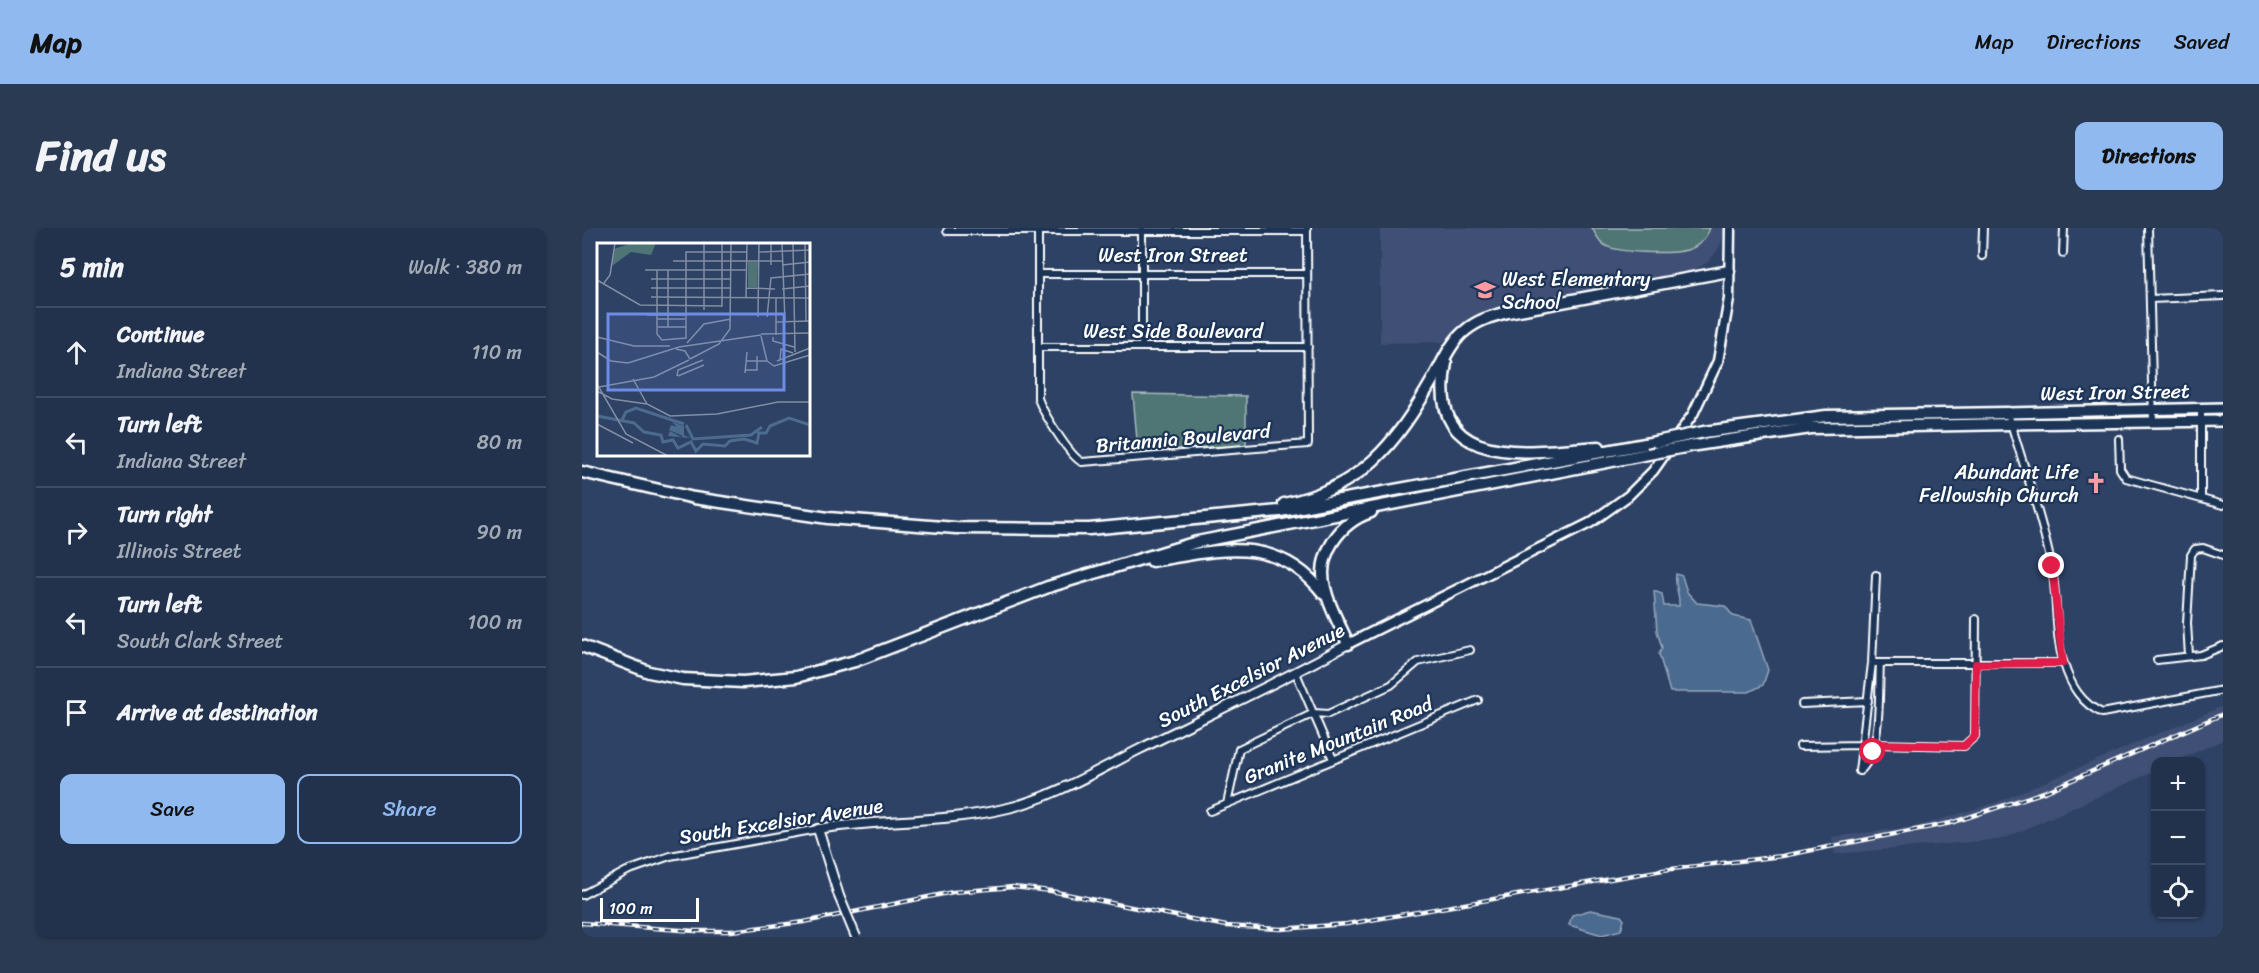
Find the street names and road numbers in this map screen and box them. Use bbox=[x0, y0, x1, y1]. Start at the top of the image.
street label: West Iron Street bbox=[1098, 238, 1248, 273]
street label: West Side Boulevard bbox=[1083, 314, 1264, 349]
street label: West Iron Street bbox=[2040, 374, 2190, 411]
street label: Britannia Boulevard bbox=[1094, 413, 1273, 464]
street label: South Excelsior Avenue bbox=[1151, 613, 1351, 738]
street label: Granite Mountain Road bbox=[1238, 686, 1439, 794]
street label: South Excelsior Avenue bbox=[677, 788, 886, 855]

